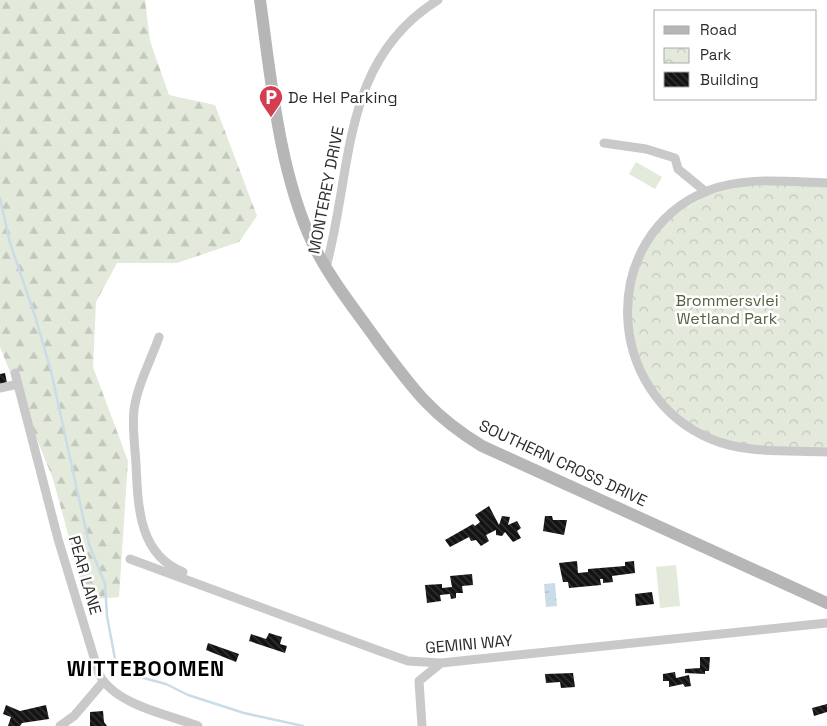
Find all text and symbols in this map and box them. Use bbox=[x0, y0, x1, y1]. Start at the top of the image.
legend bbox=[654, 10, 817, 100]
text: Road bbox=[700, 20, 737, 39]
text: Park bbox=[700, 45, 731, 64]
text: Building bbox=[700, 70, 759, 89]
parking icon: De Hel Parking bbox=[258, 84, 284, 118]
place label: De Hel Parking bbox=[288, 87, 397, 108]
street label: MONTEREY DRIVE bbox=[303, 124, 349, 256]
park label: Brommersvlei Wetland Park bbox=[675, 290, 779, 329]
street label: SOUTHERN CROSS DRIVE bbox=[476, 415, 650, 511]
street label: PEAR LANE bbox=[64, 533, 106, 617]
street label: GEMINI WAY bbox=[424, 630, 514, 658]
district label: WITTEBOOMEN bbox=[67, 655, 225, 682]

